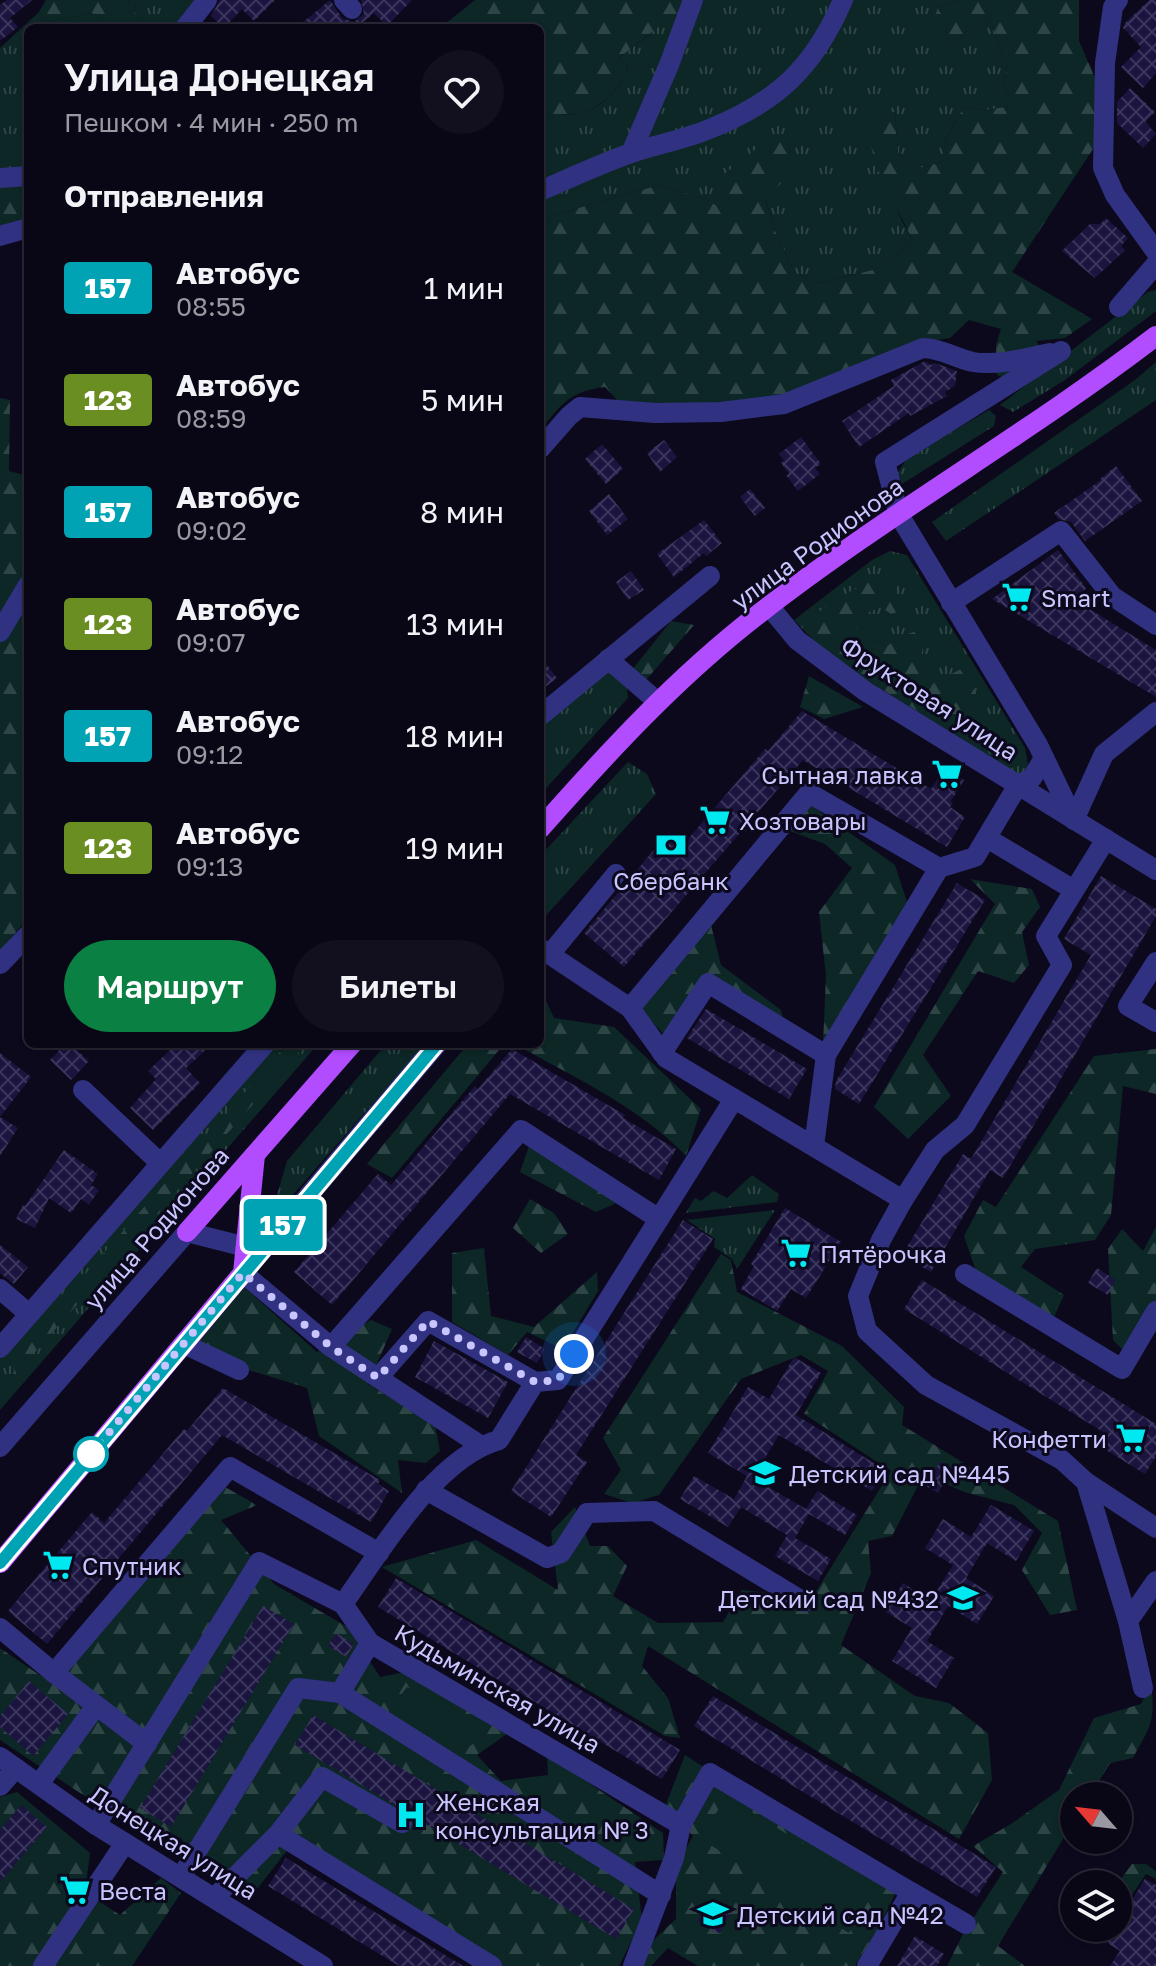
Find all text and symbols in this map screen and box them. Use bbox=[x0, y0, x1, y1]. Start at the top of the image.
button: heart bbox=[420, 50, 504, 134]
text: Улица Донецкая bbox=[64, 54, 375, 99]
text: Пешком · 4 мин · 250 m bbox=[64, 107, 359, 138]
text: Отправления bbox=[64, 178, 264, 214]
text: Автобус bbox=[176, 255, 300, 291]
text: 1 мин bbox=[424, 270, 504, 306]
text: 157 bbox=[85, 271, 131, 304]
text: 08:55 bbox=[176, 291, 246, 322]
text: Автобус bbox=[176, 367, 300, 403]
text: 5 мин bbox=[421, 382, 504, 418]
text: 123 bbox=[84, 383, 132, 416]
text: 08:59 bbox=[176, 403, 247, 434]
street label: улица Родионова bbox=[725, 471, 909, 615]
text: Автобус bbox=[176, 479, 300, 515]
text: 8 мин bbox=[420, 494, 504, 530]
text: 157 bbox=[85, 495, 131, 528]
text: 09:02 bbox=[176, 515, 247, 546]
supermarket icon: Smart bbox=[1000, 580, 1034, 614]
place label: Smart bbox=[1041, 583, 1111, 612]
text: Автобус bbox=[176, 591, 300, 627]
text: 13 мин bbox=[406, 606, 504, 642]
text: 123 bbox=[84, 607, 132, 640]
text: 09:07 bbox=[176, 627, 246, 658]
street label: Фруктовая улица bbox=[836, 630, 1024, 766]
text: Автобус bbox=[176, 703, 300, 739]
text: 18 мин bbox=[405, 718, 504, 754]
text: 157 bbox=[85, 719, 131, 752]
text: 09:12 bbox=[176, 739, 243, 770]
supermarket icon: Сытная лавка bbox=[930, 757, 964, 791]
place label: Сытная лавка bbox=[761, 760, 923, 789]
supermarket icon: Хозтовары bbox=[698, 803, 732, 837]
place label: Хозтовары bbox=[739, 806, 866, 835]
text: Автобус bbox=[176, 815, 300, 851]
bank icon: Сбербанк bbox=[654, 828, 688, 862]
text: 19 мин bbox=[406, 830, 504, 866]
text: 123 bbox=[84, 831, 132, 864]
text: 09:13 bbox=[176, 851, 243, 882]
place label: Сбербанк bbox=[613, 866, 729, 895]
button: Маршрут bbox=[64, 940, 276, 1032]
button: Билеты bbox=[292, 940, 504, 1032]
street label: улица Родионова bbox=[78, 1141, 234, 1315]
line badge: 157 bbox=[237, 1199, 329, 1251]
text: 157 bbox=[260, 1208, 306, 1241]
supermarket icon: Пятёрочка bbox=[779, 1236, 813, 1270]
place label: Пятёрочка bbox=[820, 1239, 947, 1268]
your location bbox=[554, 1334, 594, 1374]
supermarket icon: Конфетти bbox=[1114, 1421, 1148, 1455]
place label: Конфетти bbox=[991, 1424, 1107, 1453]
unlabelled marker bbox=[74, 1437, 108, 1471]
school or university icon: Детский сад №445 bbox=[748, 1456, 782, 1490]
place label: Детский сад №445 bbox=[789, 1459, 1010, 1488]
supermarket icon: Спутник bbox=[41, 1548, 75, 1582]
place label: Спутник bbox=[82, 1551, 182, 1580]
school or university icon: Детский сад №432 bbox=[946, 1581, 980, 1615]
place label: Детский сад №432 bbox=[718, 1584, 939, 1613]
street label: Кудьминская улица bbox=[390, 1617, 606, 1759]
street label: Донецкая улица bbox=[85, 1779, 263, 1905]
north arrow bbox=[1060, 1782, 1132, 1854]
map controls bbox=[1060, 1782, 1132, 1942]
place label: Женская консультация № 3 bbox=[435, 1787, 649, 1844]
hospital icon: Женская консультация № 3 bbox=[394, 1798, 428, 1832]
button: layers bbox=[1060, 1870, 1132, 1942]
supermarket icon: Веста bbox=[58, 1873, 92, 1907]
place label: Веста bbox=[99, 1876, 167, 1905]
school or university icon: Детский сад №42 bbox=[696, 1897, 730, 1931]
place label: Детский сад №42 bbox=[737, 1900, 944, 1929]

